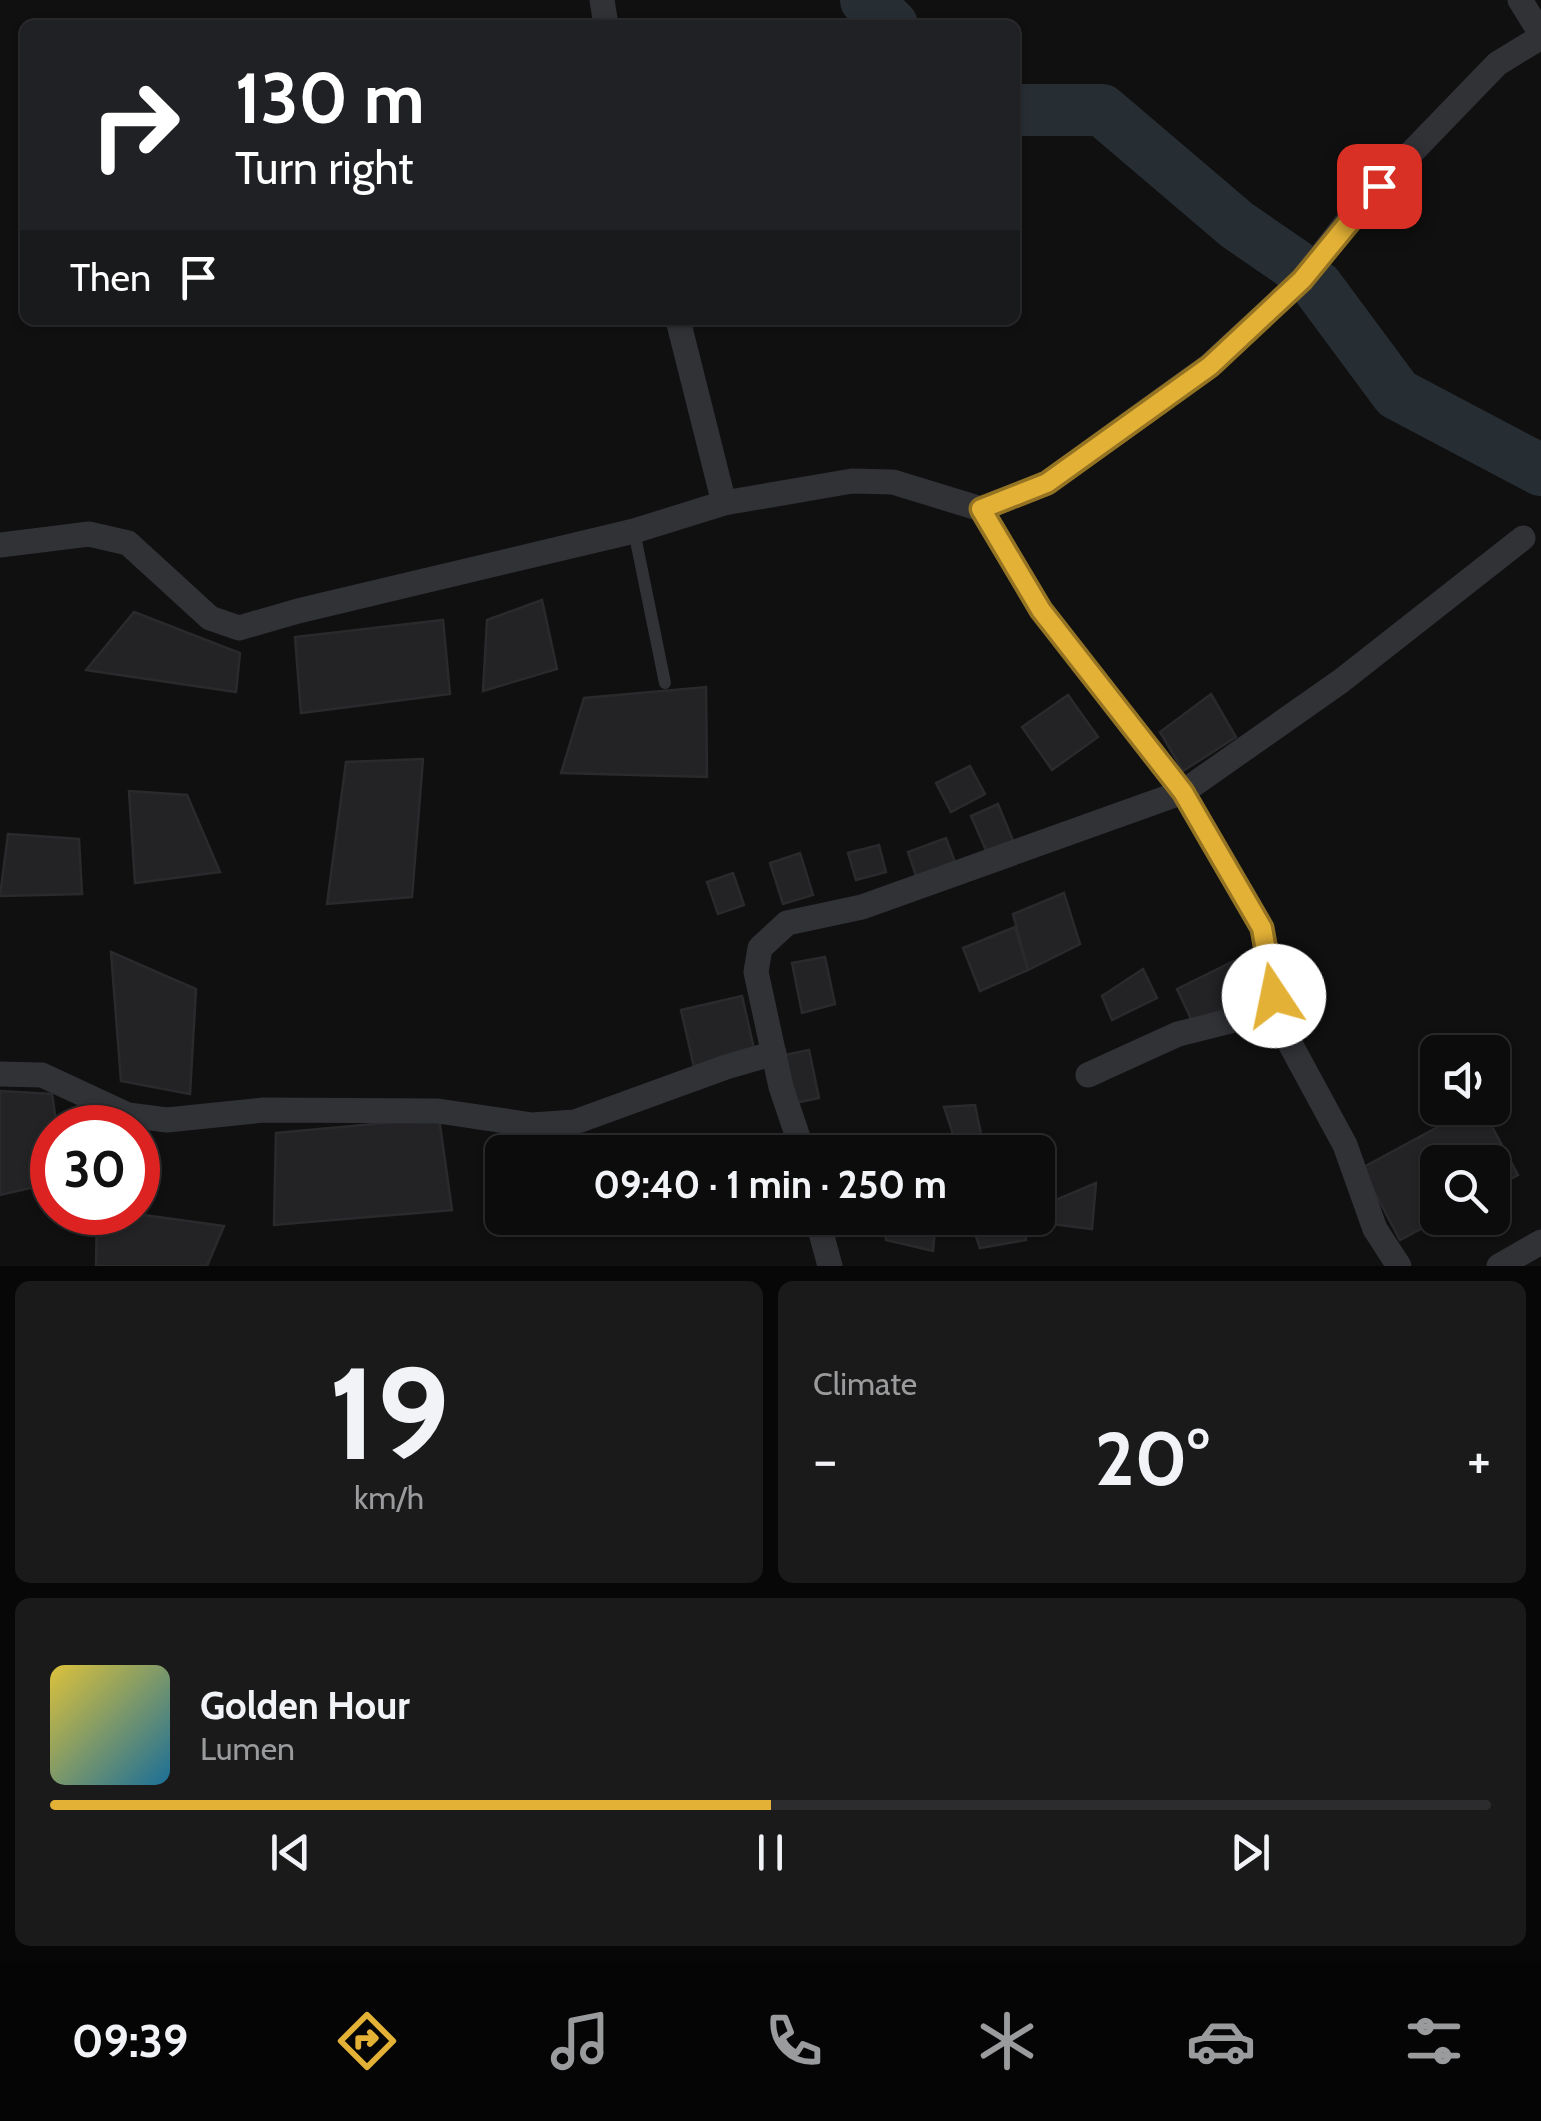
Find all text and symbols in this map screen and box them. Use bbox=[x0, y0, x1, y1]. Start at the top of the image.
text: 130 m bbox=[235, 55, 425, 141]
icon: right bbox=[70, 60, 200, 190]
text: Turn right bbox=[235, 141, 414, 195]
pin bbox=[1337, 144, 1422, 229]
icon: arrive bbox=[1352, 159, 1407, 214]
icon: arrive bbox=[171, 250, 226, 305]
text: Then bbox=[70, 254, 151, 301]
position arrow bbox=[1222, 944, 1326, 1048]
map controls bbox=[1420, 1035, 1510, 1235]
button: sound bbox=[1420, 1035, 1510, 1125]
speed limit sign: 30 bbox=[30, 1105, 160, 1235]
button: search bbox=[1420, 1145, 1510, 1235]
text: 09:40 · 1 min · 250 m bbox=[593, 1161, 947, 1208]
text: 19 bbox=[328, 1334, 450, 1492]
text: Climate bbox=[813, 1364, 917, 1403]
text: 20° bbox=[1095, 1413, 1209, 1504]
text: − bbox=[813, 1426, 837, 1493]
text: + bbox=[1467, 1426, 1491, 1493]
text: km/h bbox=[354, 1478, 424, 1517]
text: Golden Hour bbox=[200, 1682, 410, 1729]
text: Lumen bbox=[200, 1729, 295, 1768]
icon: previous bbox=[263, 1825, 318, 1880]
icon: pause bbox=[743, 1825, 798, 1880]
icon: next bbox=[1223, 1825, 1278, 1880]
icon: directions bbox=[332, 2006, 402, 2076]
icon: music bbox=[545, 2006, 615, 2076]
icon: phone bbox=[759, 2006, 829, 2076]
icon: climate bbox=[972, 2006, 1042, 2076]
icon: car bbox=[1186, 2006, 1256, 2076]
icon: filters bbox=[1399, 2006, 1469, 2076]
text: 09:39 bbox=[72, 2014, 188, 2068]

